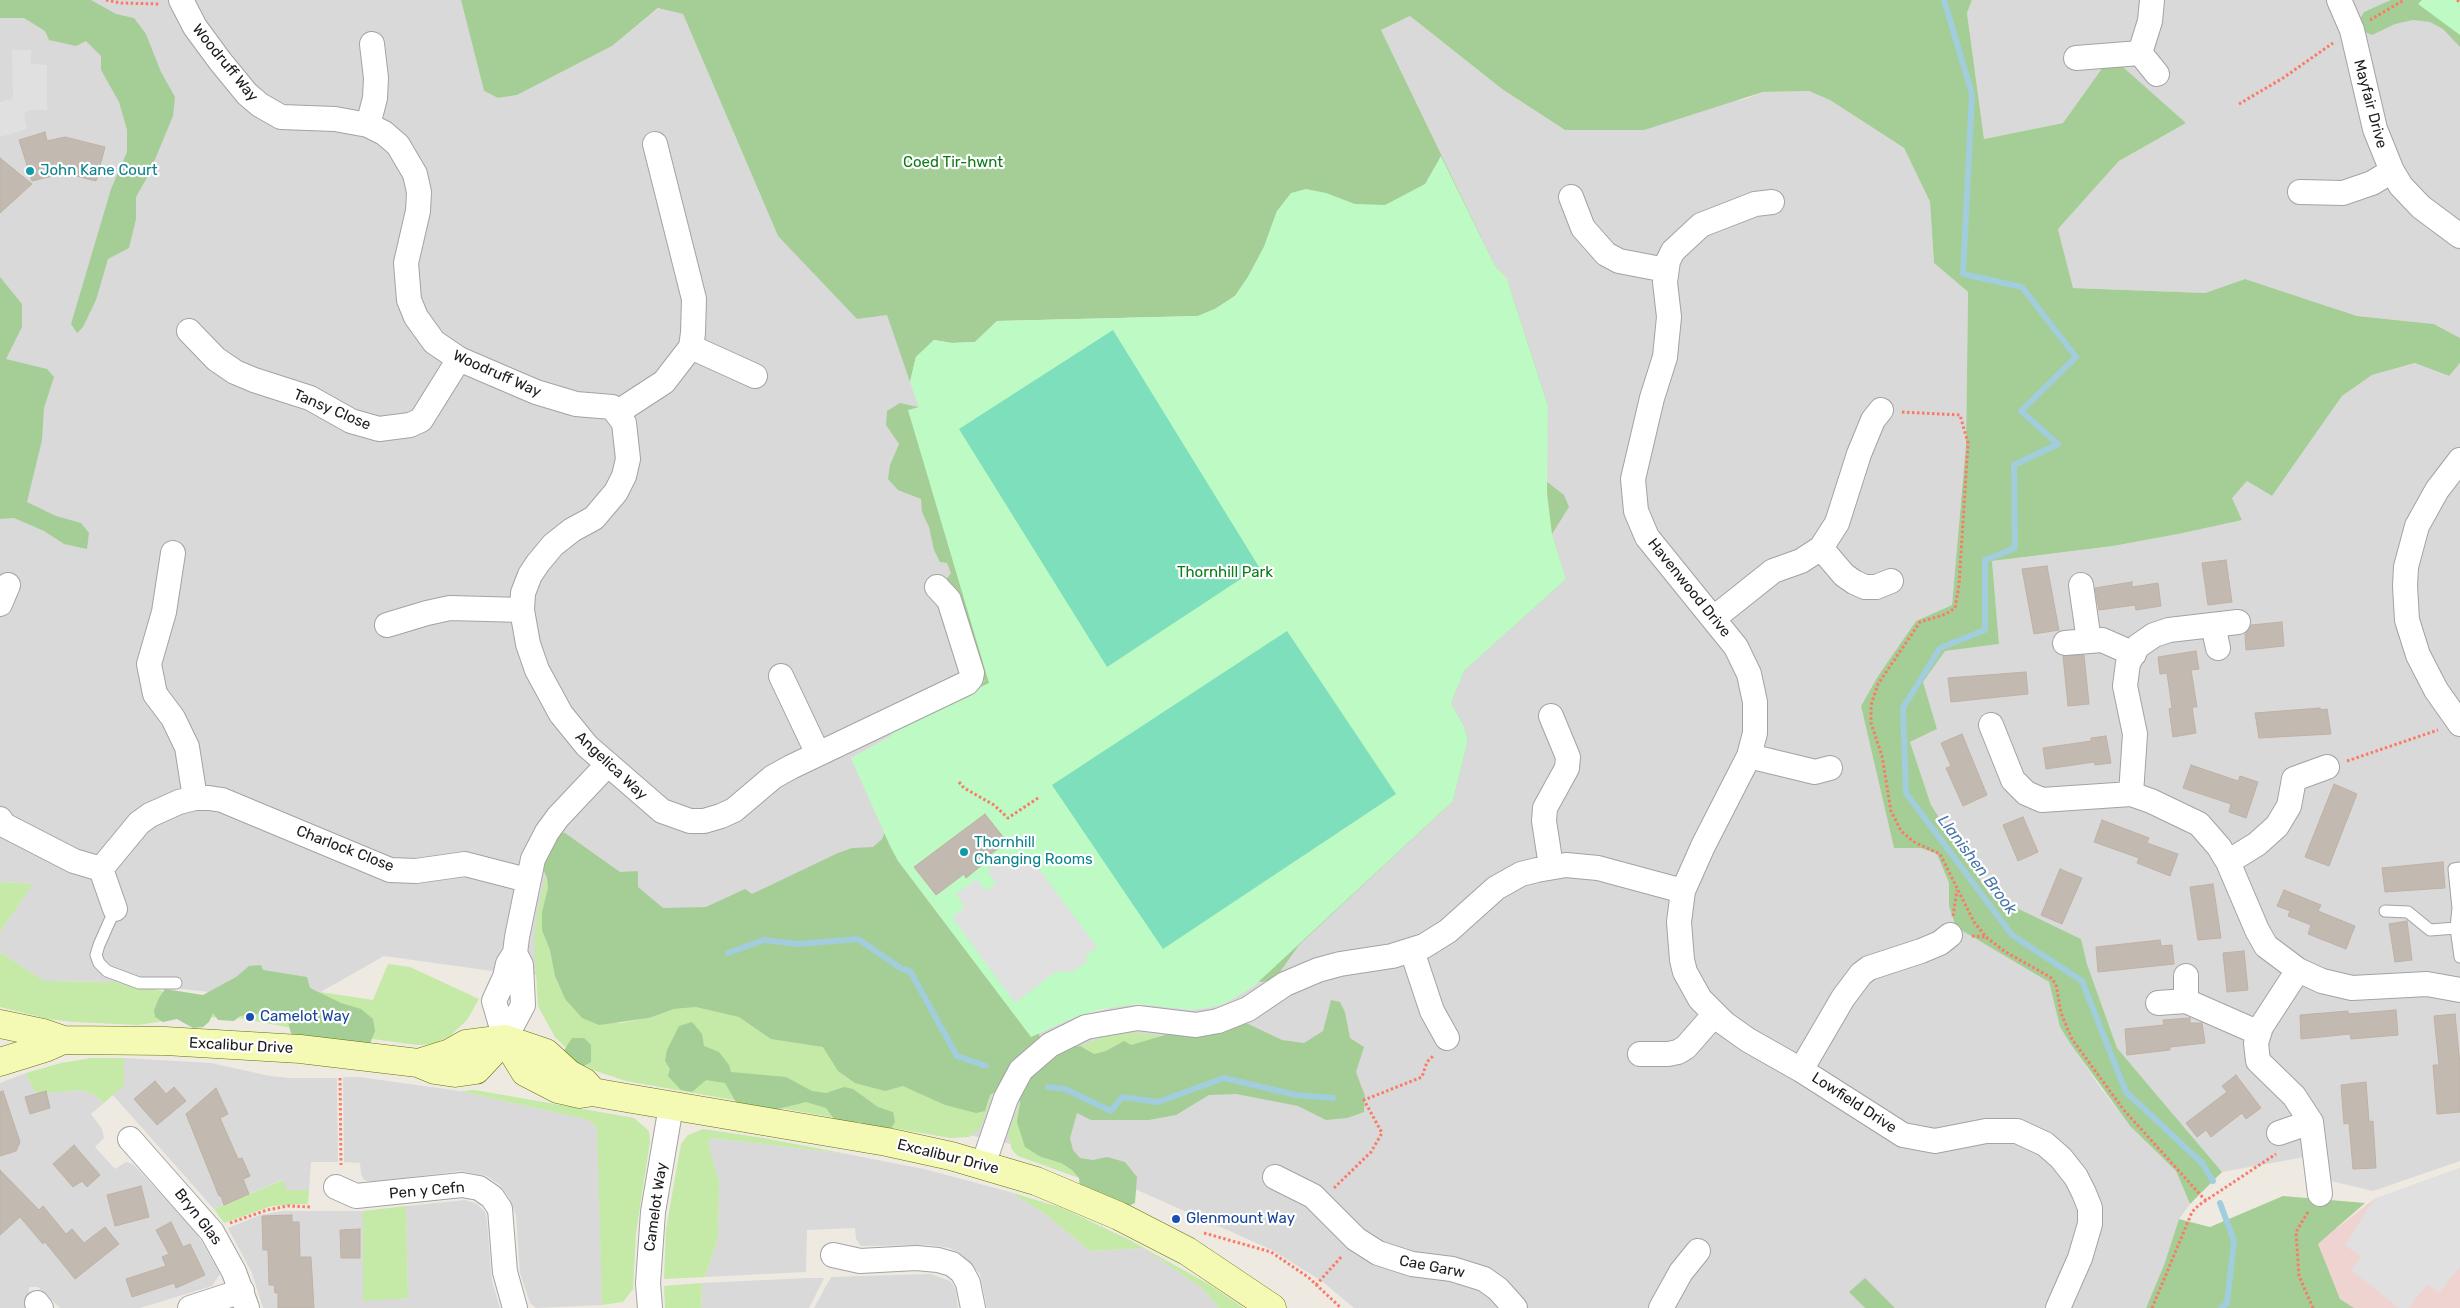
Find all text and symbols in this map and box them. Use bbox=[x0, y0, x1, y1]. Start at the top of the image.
street label: Woodruff Way bbox=[188, 21, 262, 105]
street label: Mayfair Drive bbox=[2349, 58, 2391, 150]
park label: Coed Tir-hwnt bbox=[903, 154, 1003, 172]
place label: John Kane Court bbox=[40, 162, 158, 180]
marker: John Kane Court bbox=[24, 165, 36, 177]
street label: Woodruff Way bbox=[450, 347, 544, 401]
street label: Tansy Close bbox=[291, 386, 373, 434]
street label: Havenwood Drive bbox=[1644, 535, 1734, 641]
park label: Thornhill Park bbox=[1177, 564, 1273, 582]
street label: Angelica Way bbox=[571, 728, 651, 804]
water label: Llanishen Brook bbox=[1933, 811, 2021, 919]
street label: Charlock Close bbox=[294, 822, 396, 876]
place label: Thornhill Changing Rooms bbox=[974, 834, 1093, 869]
marker: Thornhill Changing Rooms bbox=[958, 846, 970, 858]
place label: Camelot Way bbox=[260, 1008, 350, 1026]
marker: Camelot Way bbox=[244, 1011, 256, 1023]
street label: Excalibur Drive bbox=[188, 1034, 294, 1058]
street label: Lowfield Drive bbox=[1808, 1069, 1900, 1137]
street label: Excalibur Drive bbox=[895, 1136, 1001, 1178]
street label: Camelot Way bbox=[641, 1161, 671, 1253]
street label: Pen y Cefn bbox=[388, 1179, 466, 1203]
street label: Bryn Glas bbox=[170, 1185, 226, 1249]
place label: Glenmount Way bbox=[1186, 1210, 1295, 1228]
marker: Glenmount Way bbox=[1170, 1213, 1182, 1225]
street label: Cae Garw bbox=[1398, 1252, 1466, 1282]

